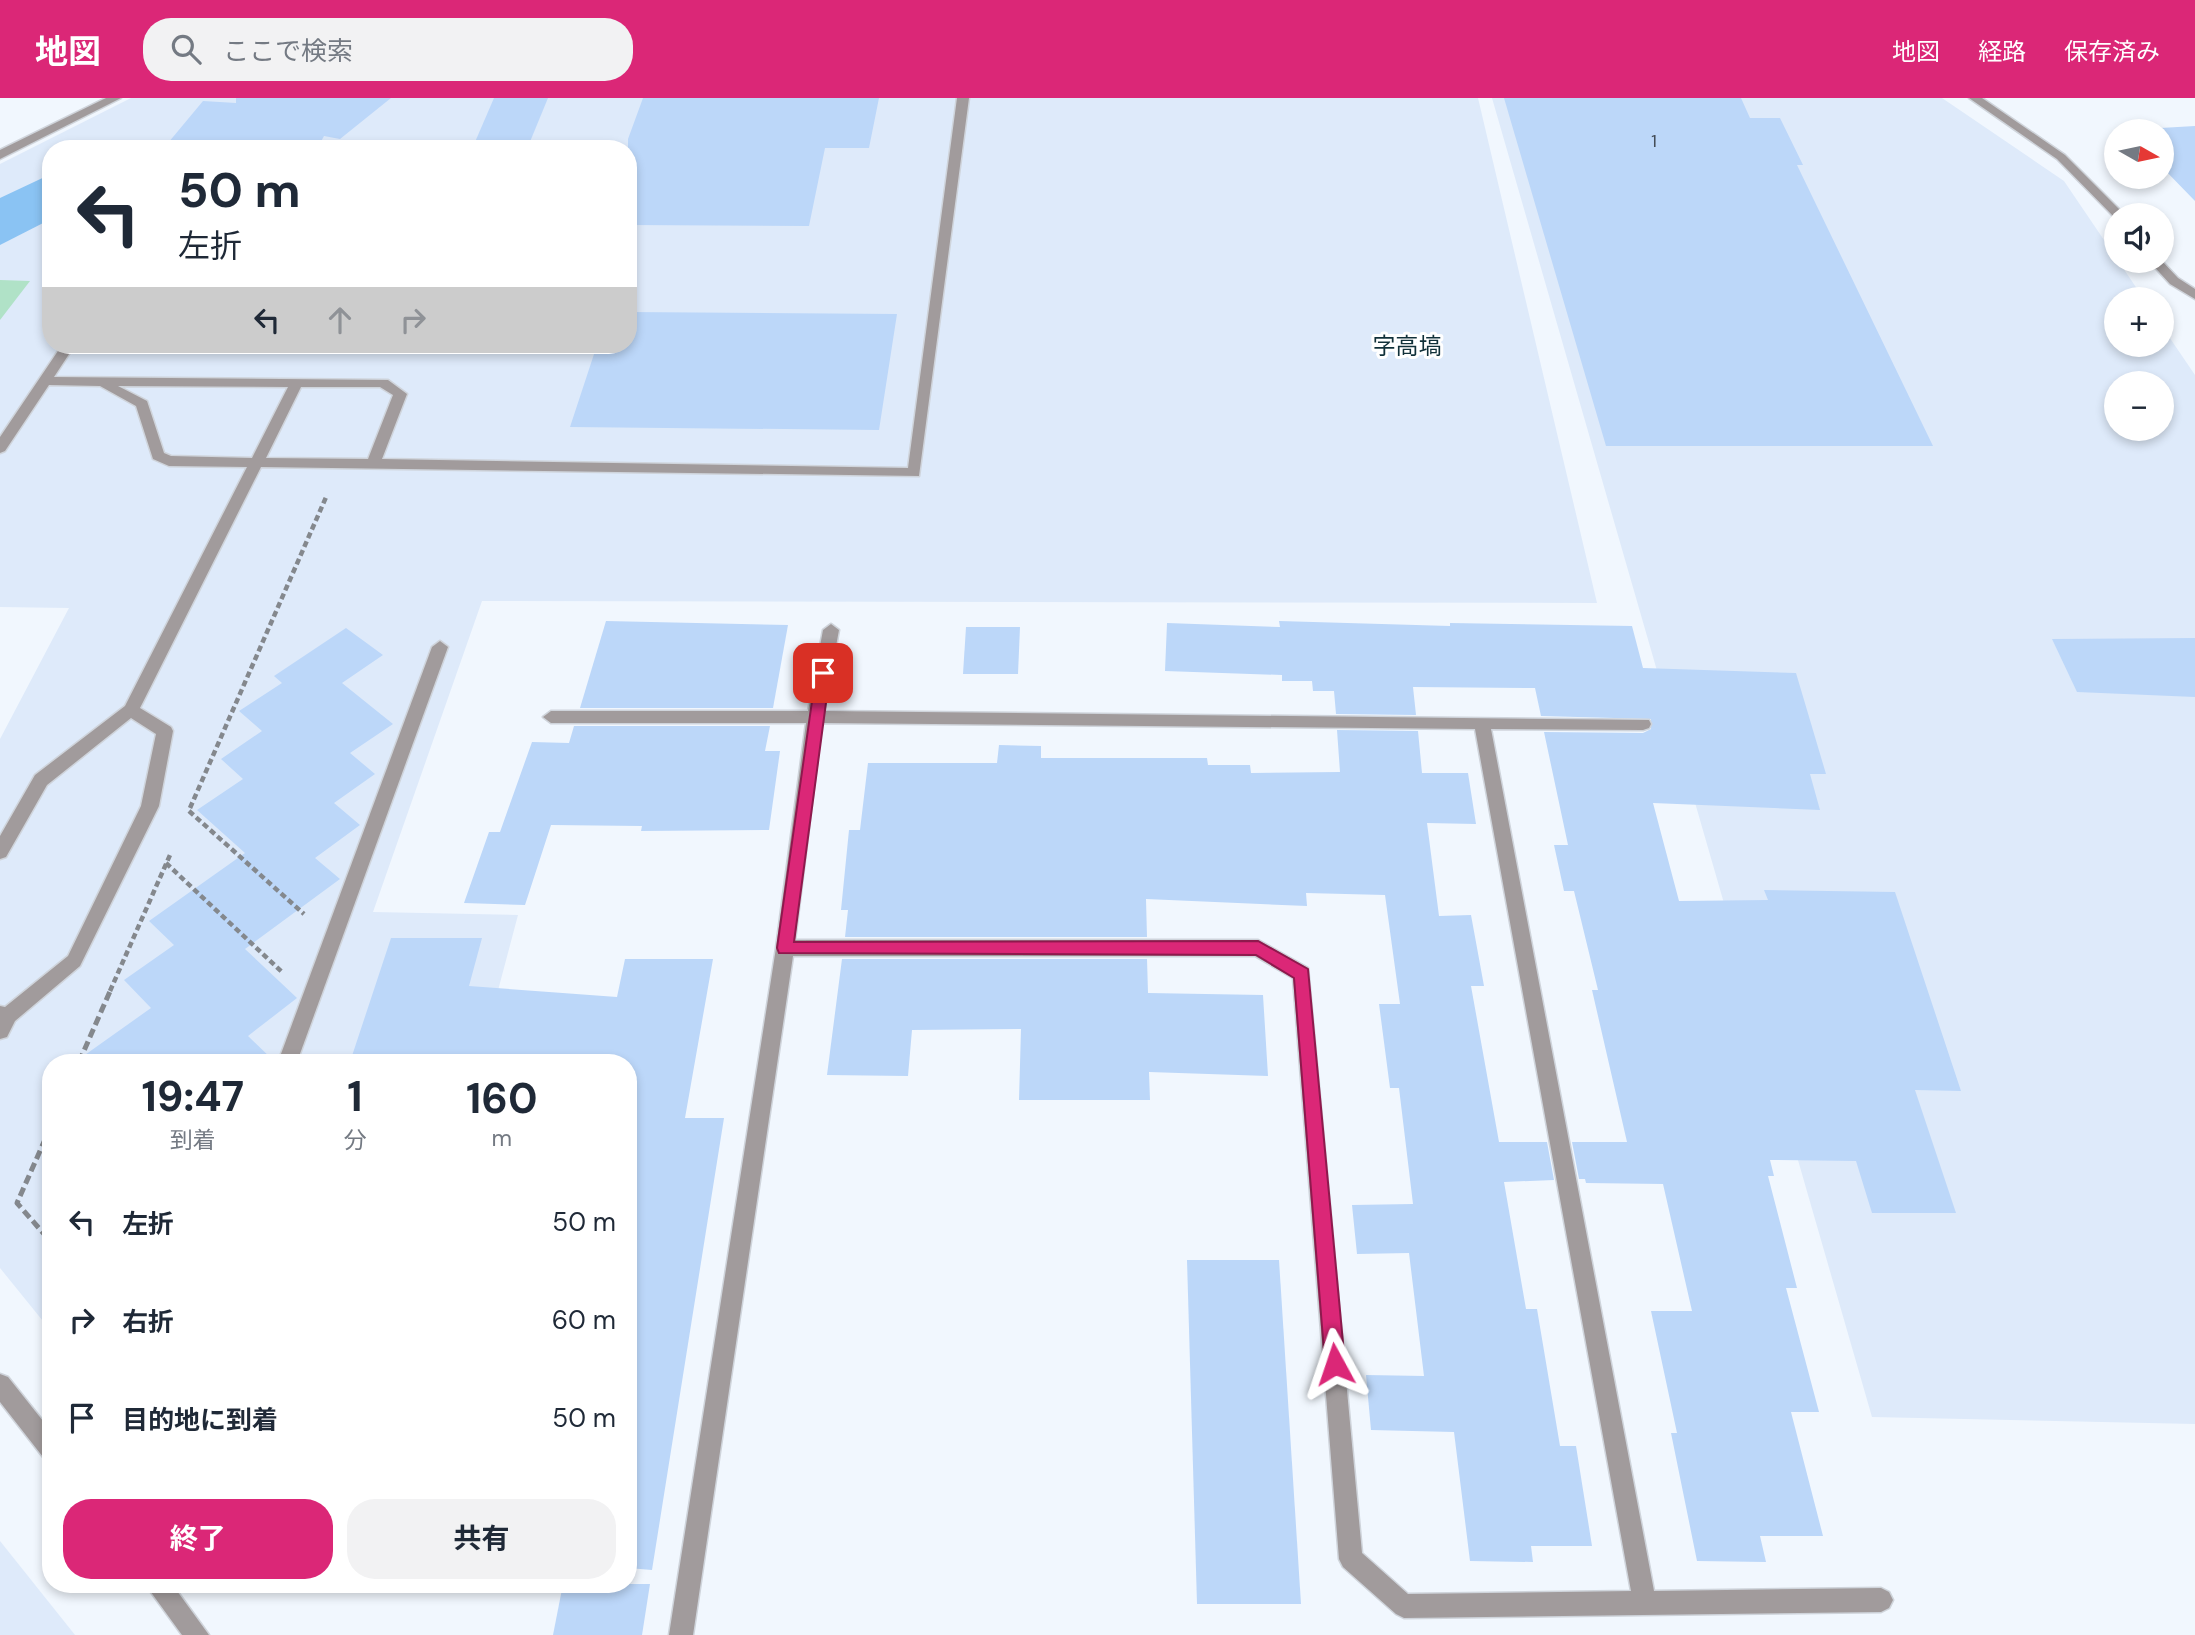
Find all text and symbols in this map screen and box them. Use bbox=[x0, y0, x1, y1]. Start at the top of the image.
search box bbox=[143, 18, 633, 81]
text: 地図 bbox=[35, 30, 101, 73]
icon: search bbox=[167, 30, 205, 68]
text: ここで検索 bbox=[223, 34, 353, 68]
text: 地図 bbox=[1892, 36, 1940, 67]
text: 経路 bbox=[1978, 36, 2026, 67]
text: 保存済み bbox=[2064, 36, 2160, 67]
north arrow bbox=[2104, 119, 2174, 189]
map controls bbox=[2104, 119, 2174, 441]
house number: 1 bbox=[1651, 129, 1657, 153]
text: 50 m bbox=[178, 158, 301, 222]
icon: left bbox=[63, 168, 154, 259]
button: sound bbox=[2104, 203, 2174, 273]
text: 左折 bbox=[178, 225, 242, 267]
button: + bbox=[2104, 287, 2174, 357]
icon: left bbox=[248, 301, 286, 339]
icon: ahead bbox=[321, 301, 359, 339]
icon: right bbox=[394, 301, 432, 339]
district label: 字高塙 bbox=[1373, 331, 1442, 361]
button: − bbox=[2104, 371, 2174, 441]
pin bbox=[793, 643, 853, 703]
icon: arrive bbox=[804, 654, 842, 692]
text: 19:47 bbox=[142, 1069, 244, 1124]
text: 1 bbox=[347, 1069, 363, 1124]
text: 160 bbox=[466, 1071, 537, 1126]
text: m bbox=[491, 1123, 512, 1153]
text: 到着 bbox=[170, 1125, 216, 1155]
text: 分 bbox=[343, 1125, 366, 1155]
icon: left bbox=[63, 1203, 101, 1241]
text: 50 m bbox=[552, 1205, 616, 1239]
text: 左折 bbox=[122, 1207, 174, 1241]
icon: right bbox=[63, 1301, 101, 1339]
text: 60 m bbox=[552, 1303, 616, 1337]
text: 右折 bbox=[122, 1305, 174, 1339]
position arrow bbox=[1298, 1327, 1372, 1401]
icon: arrive bbox=[63, 1399, 101, 1437]
text: 50 m bbox=[552, 1401, 616, 1435]
text: 目的地に到着 bbox=[122, 1403, 278, 1437]
button: 終了 bbox=[63, 1499, 333, 1579]
button: 共有 bbox=[347, 1499, 616, 1579]

